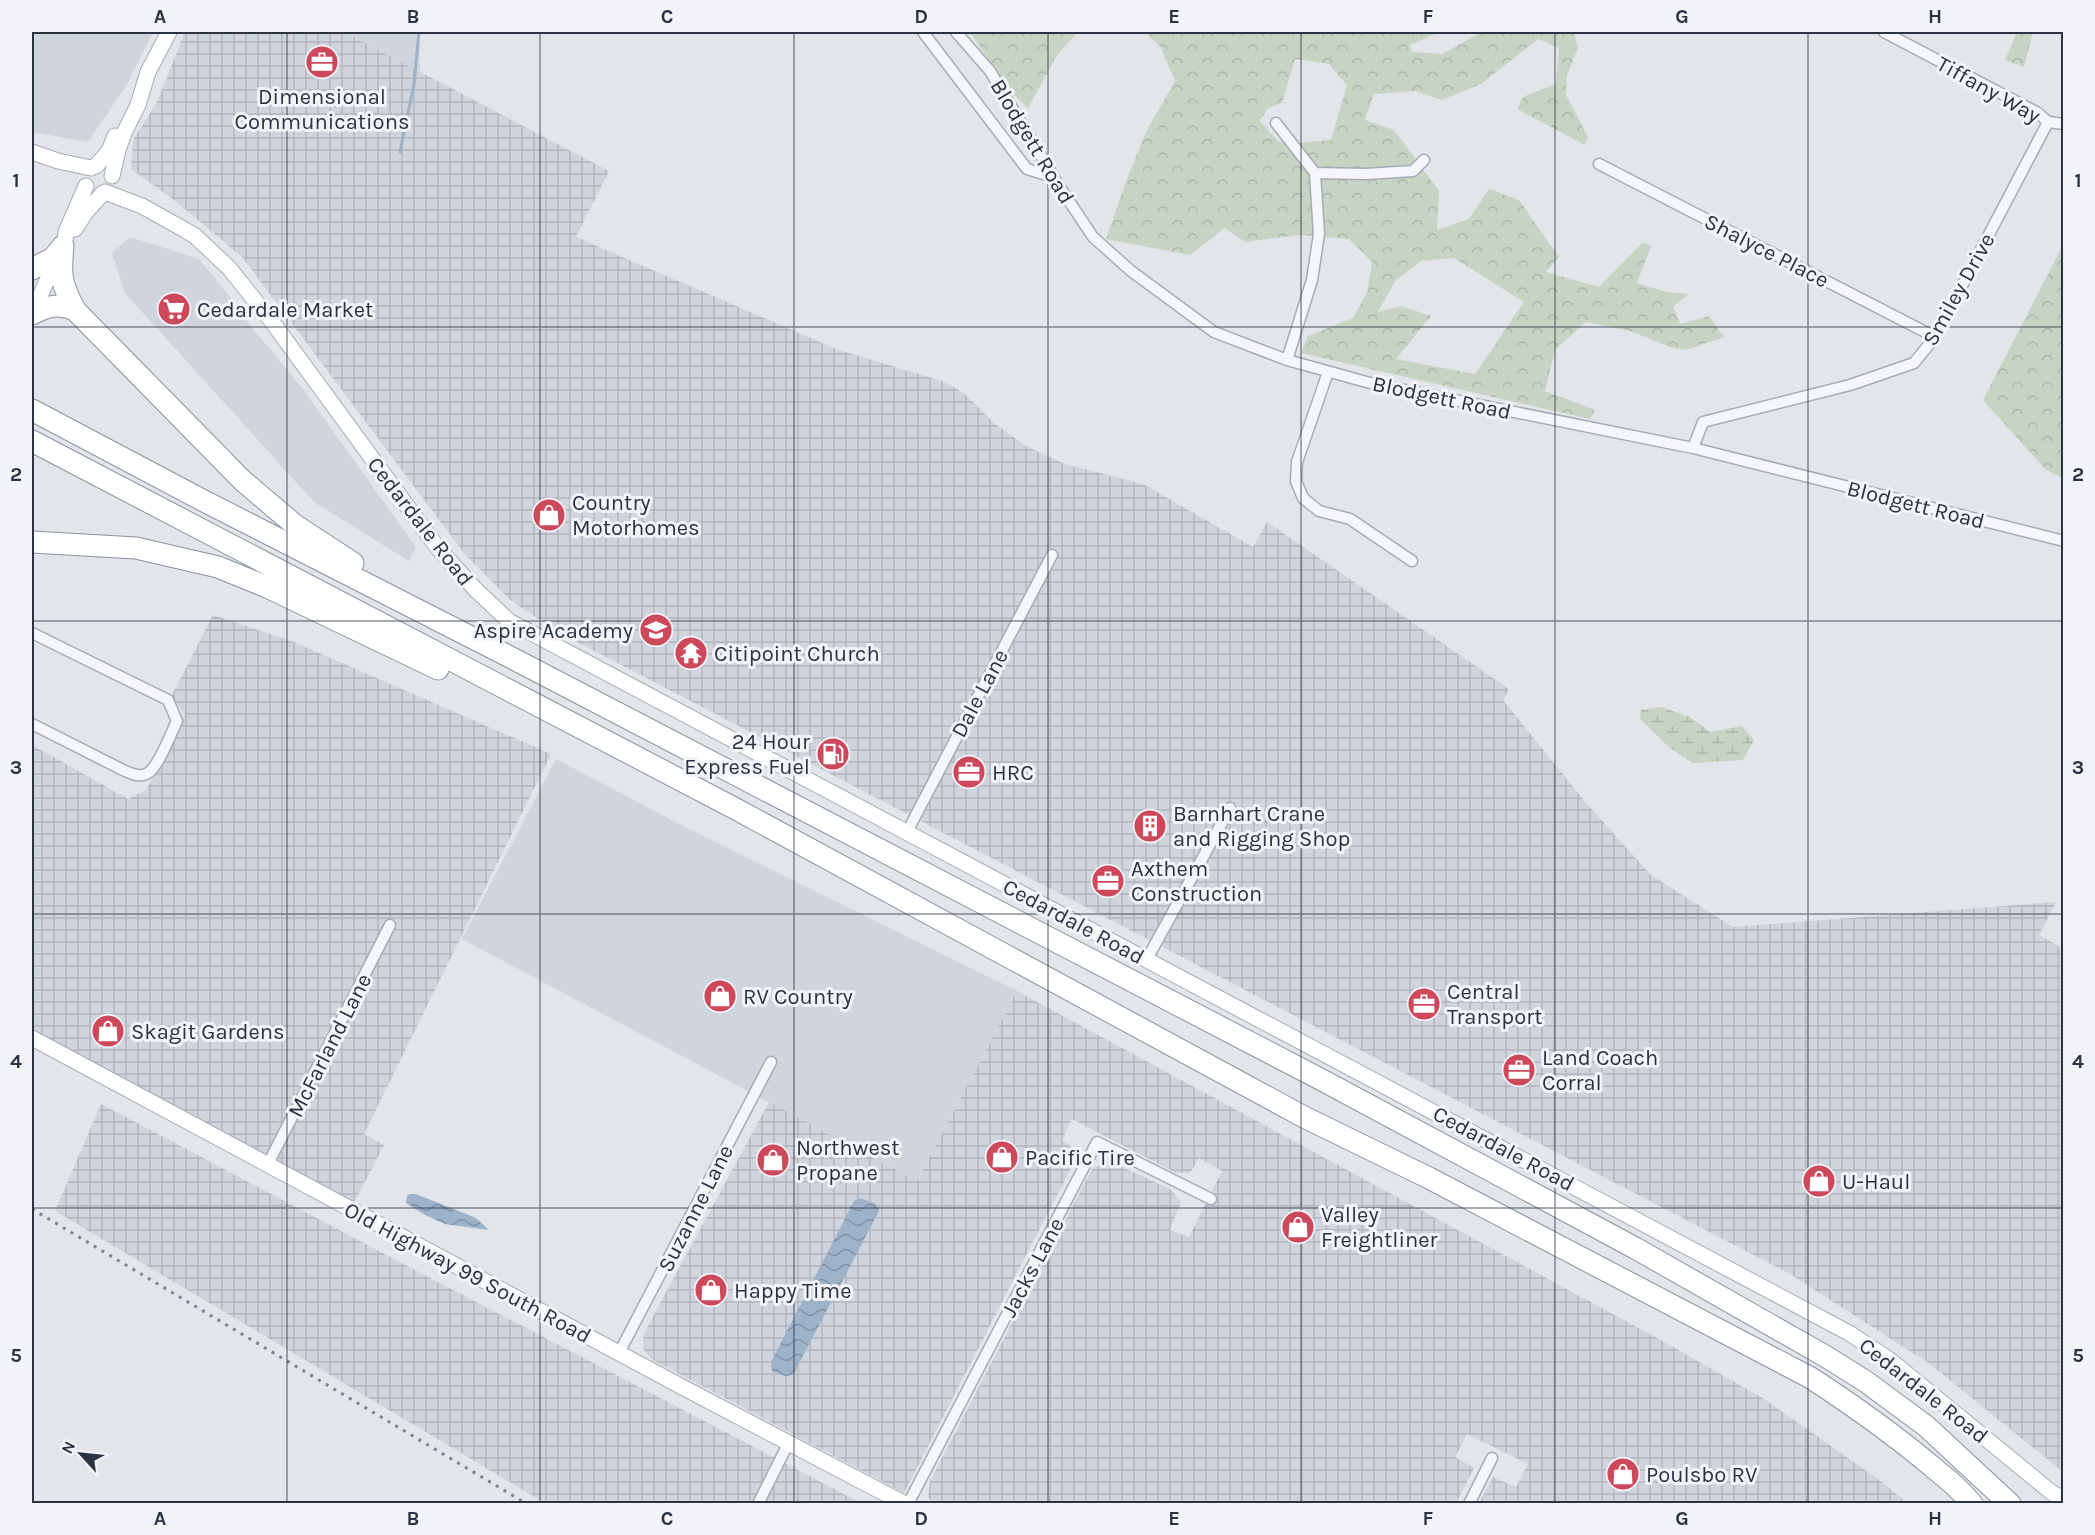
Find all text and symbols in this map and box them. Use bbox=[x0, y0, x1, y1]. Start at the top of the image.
text: A bbox=[154, 5, 167, 28]
text: B bbox=[407, 5, 419, 28]
text: C bbox=[661, 5, 673, 28]
text: D bbox=[914, 5, 928, 28]
text: E bbox=[1168, 5, 1180, 28]
text: F bbox=[1423, 5, 1434, 28]
text: G bbox=[1675, 5, 1689, 28]
text: H bbox=[1928, 5, 1942, 28]
office icon: Dimensional Communications bbox=[304, 44, 340, 80]
street label: Tiffany Way bbox=[1932, 51, 2045, 129]
street label: Blodgett Road bbox=[985, 74, 1080, 209]
place label: Dimensional Communications bbox=[235, 84, 409, 135]
text: 1 bbox=[12, 169, 20, 192]
text: 1 bbox=[2074, 169, 2082, 192]
street label: Shalyce Place bbox=[1700, 208, 1833, 293]
street label: Smiley Drive bbox=[1917, 229, 2000, 350]
supermarket icon: Cedardale Market bbox=[156, 291, 192, 327]
place label: Cedardale Market bbox=[197, 297, 373, 323]
street label: Blodgett Road bbox=[1370, 371, 1513, 425]
street label: Cedardale Road bbox=[362, 452, 479, 591]
text: 2 bbox=[10, 463, 22, 486]
text: 2 bbox=[2072, 463, 2084, 486]
street label: Blodgett Road bbox=[1844, 475, 1987, 535]
place label: Country Motorhomes bbox=[572, 490, 700, 541]
shop icon: Country Motorhomes bbox=[531, 497, 567, 533]
school or university icon: Aspire Academy bbox=[638, 612, 674, 648]
place label: Aspire Academy bbox=[474, 618, 633, 644]
temple icon: Citipoint Church bbox=[673, 635, 709, 671]
place label: Citipoint Church bbox=[714, 641, 880, 667]
street label: Dale Lane bbox=[946, 645, 1014, 742]
place label: 24 Hour Express Fuel bbox=[684, 729, 810, 780]
fuel station icon: 24 Hour Express Fuel bbox=[815, 736, 851, 772]
office icon: HRC bbox=[951, 754, 987, 790]
text: 3 bbox=[10, 756, 22, 779]
text: 3 bbox=[2072, 756, 2084, 779]
place label: HRC bbox=[992, 760, 1034, 786]
place label: Barnhart Crane and Rigging Shop bbox=[1173, 801, 1350, 852]
building icon: Barnhart Crane and Rigging Shop bbox=[1132, 808, 1168, 844]
place label: Axthem Construction bbox=[1131, 856, 1262, 907]
office icon: Axthem Construction bbox=[1090, 863, 1126, 899]
street label: Cedardale Road bbox=[998, 874, 1149, 970]
street label: McFarland Lane bbox=[282, 969, 377, 1122]
shop icon: RV Country bbox=[702, 978, 738, 1014]
place label: Central Transport bbox=[1447, 979, 1542, 1030]
place label: RV Country bbox=[743, 984, 853, 1010]
office icon: Central Transport bbox=[1406, 986, 1442, 1022]
shop icon: Skagit Gardens bbox=[90, 1013, 126, 1049]
place label: Skagit Gardens bbox=[131, 1019, 285, 1045]
place label: Land Coach Corral bbox=[1542, 1045, 1658, 1096]
text: 4 bbox=[10, 1050, 22, 1073]
text: 4 bbox=[2072, 1050, 2084, 1073]
office icon: Land Coach Corral bbox=[1501, 1052, 1537, 1088]
street label: Cedardale Road bbox=[1428, 1101, 1579, 1197]
place label: Northwest Propane bbox=[796, 1135, 900, 1186]
shop icon: Pacific Tire bbox=[984, 1139, 1020, 1175]
street label: Suzanne Lane bbox=[653, 1141, 739, 1276]
shop icon: Northwest Propane bbox=[755, 1142, 791, 1178]
place label: Pacific Tire bbox=[1025, 1145, 1135, 1171]
shop icon: U-Haul bbox=[1801, 1163, 1837, 1199]
place label: U-Haul bbox=[1842, 1169, 1910, 1195]
street label: Old Highway 99 South Road bbox=[340, 1197, 595, 1349]
place label: Valley Freightliner bbox=[1321, 1202, 1438, 1253]
shop icon: Valley Freightliner bbox=[1280, 1209, 1316, 1245]
street label: Jacks Lane bbox=[996, 1213, 1070, 1321]
shop icon: Happy Time bbox=[693, 1272, 729, 1308]
place label: Happy Time bbox=[734, 1278, 851, 1304]
street label: Cedardale Road bbox=[1854, 1332, 1993, 1449]
text: 5 bbox=[10, 1344, 22, 1367]
text: 5 bbox=[2072, 1344, 2084, 1367]
north arrow bbox=[51, 1424, 111, 1484]
text: N bbox=[57, 1438, 79, 1457]
shop icon: Poulsbo RV bbox=[1605, 1456, 1641, 1492]
place label: Poulsbo RV bbox=[1646, 1462, 1757, 1488]
text: A bbox=[154, 1507, 167, 1530]
text: B bbox=[407, 1507, 419, 1530]
text: C bbox=[661, 1507, 673, 1530]
text: D bbox=[914, 1507, 928, 1530]
text: E bbox=[1168, 1507, 1180, 1530]
text: F bbox=[1423, 1507, 1434, 1530]
text: G bbox=[1675, 1507, 1689, 1530]
text: H bbox=[1928, 1507, 1942, 1530]

